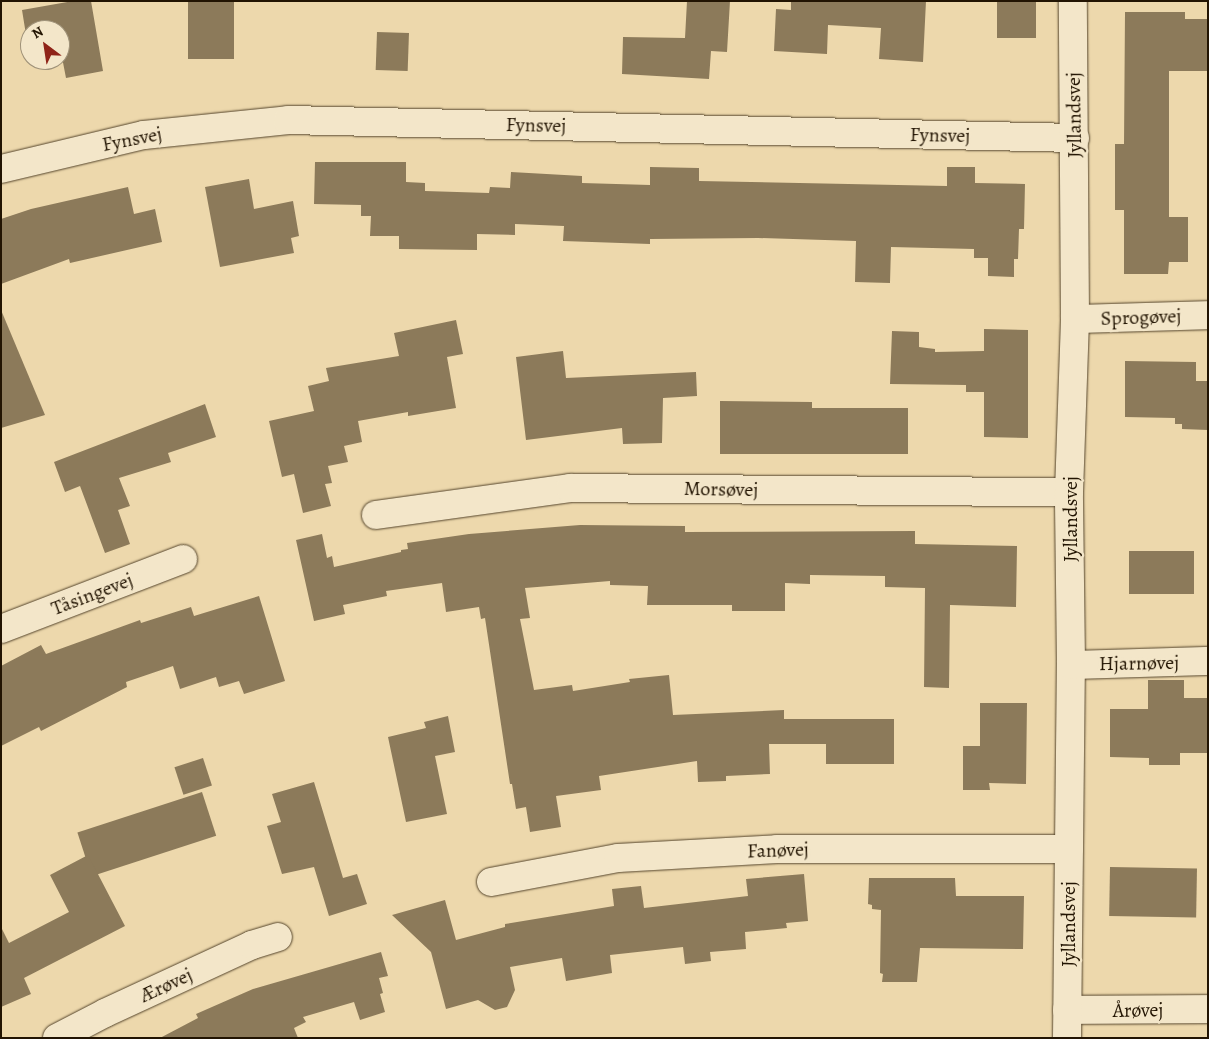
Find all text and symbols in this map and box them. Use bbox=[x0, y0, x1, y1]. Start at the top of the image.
north arrow bbox=[20, 20, 70, 70]
text: N bbox=[28, 22, 47, 43]
street label: Jyllandsvej bbox=[1061, 72, 1087, 158]
street label: Fynsvej bbox=[506, 112, 566, 138]
street label: Fynsvej bbox=[100, 121, 164, 157]
street label: Fynsvej bbox=[910, 122, 970, 148]
street label: Sprogøvej bbox=[1100, 304, 1182, 330]
street label: Morsøvej bbox=[684, 476, 758, 502]
street label: Jyllandsvej bbox=[1058, 476, 1082, 562]
street label: Tåsingevej bbox=[48, 567, 136, 621]
street label: Hjarnøvej bbox=[1099, 650, 1179, 676]
street label: Fanøvej bbox=[747, 837, 809, 863]
street label: Jyllandsvej bbox=[1056, 881, 1080, 967]
street label: Ærøvej bbox=[136, 962, 196, 1008]
street label: Årøvej bbox=[1112, 998, 1164, 1022]

